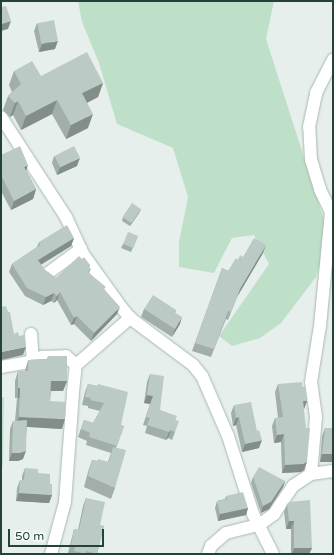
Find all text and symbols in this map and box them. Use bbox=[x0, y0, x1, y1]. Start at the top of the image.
scale bar bbox=[10, 521, 106, 547]
text: 50 m bbox=[15, 529, 44, 543]

